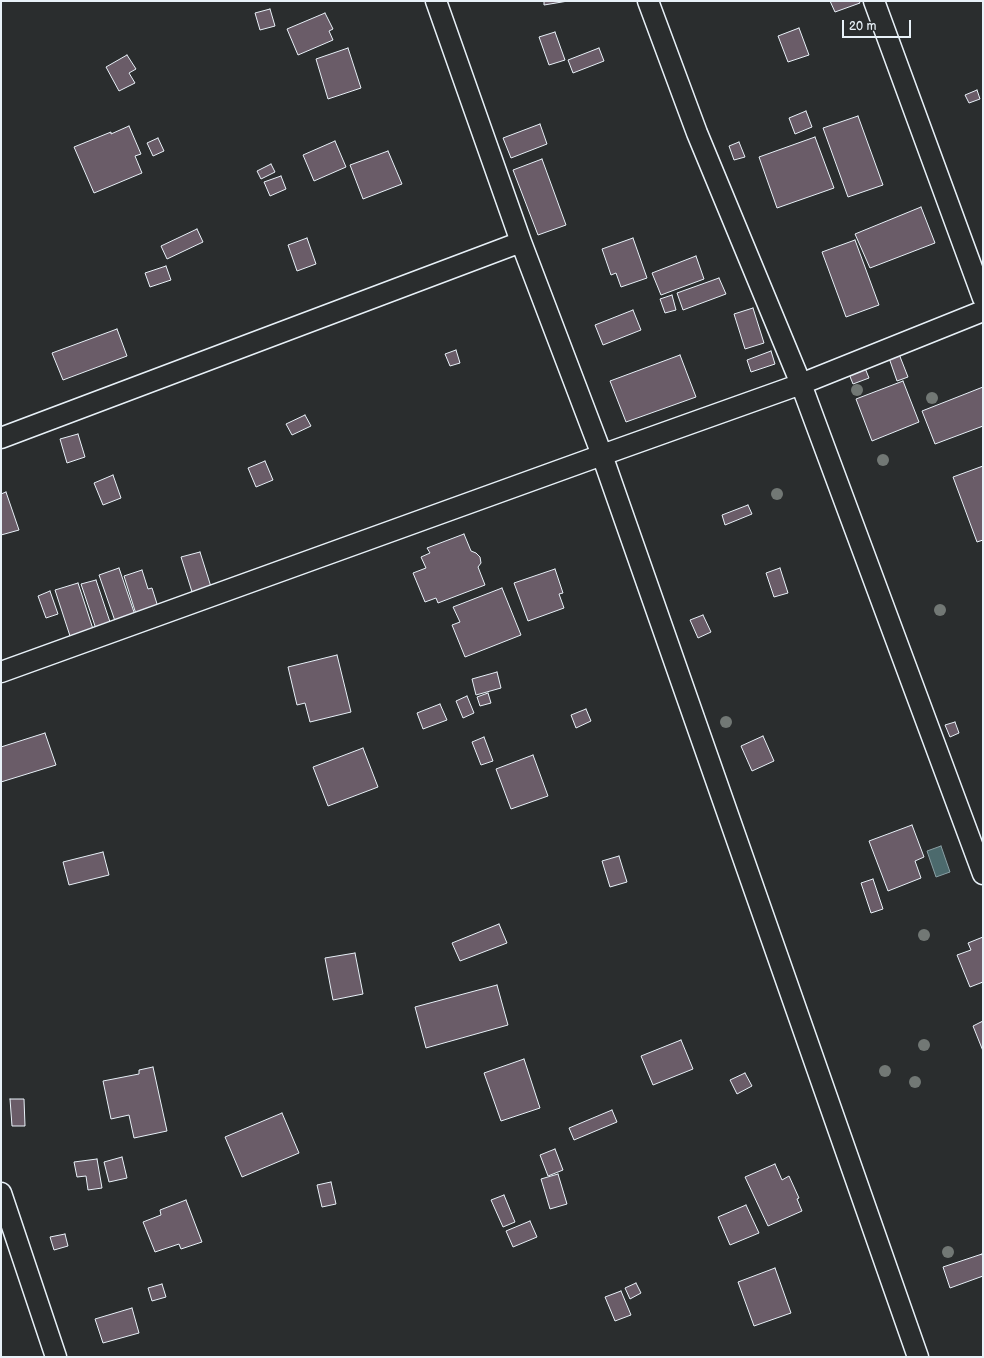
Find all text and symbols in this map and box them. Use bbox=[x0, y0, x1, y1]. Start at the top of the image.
scale bar bbox=[844, 12, 913, 38]
text: 20 m bbox=[849, 19, 876, 34]

